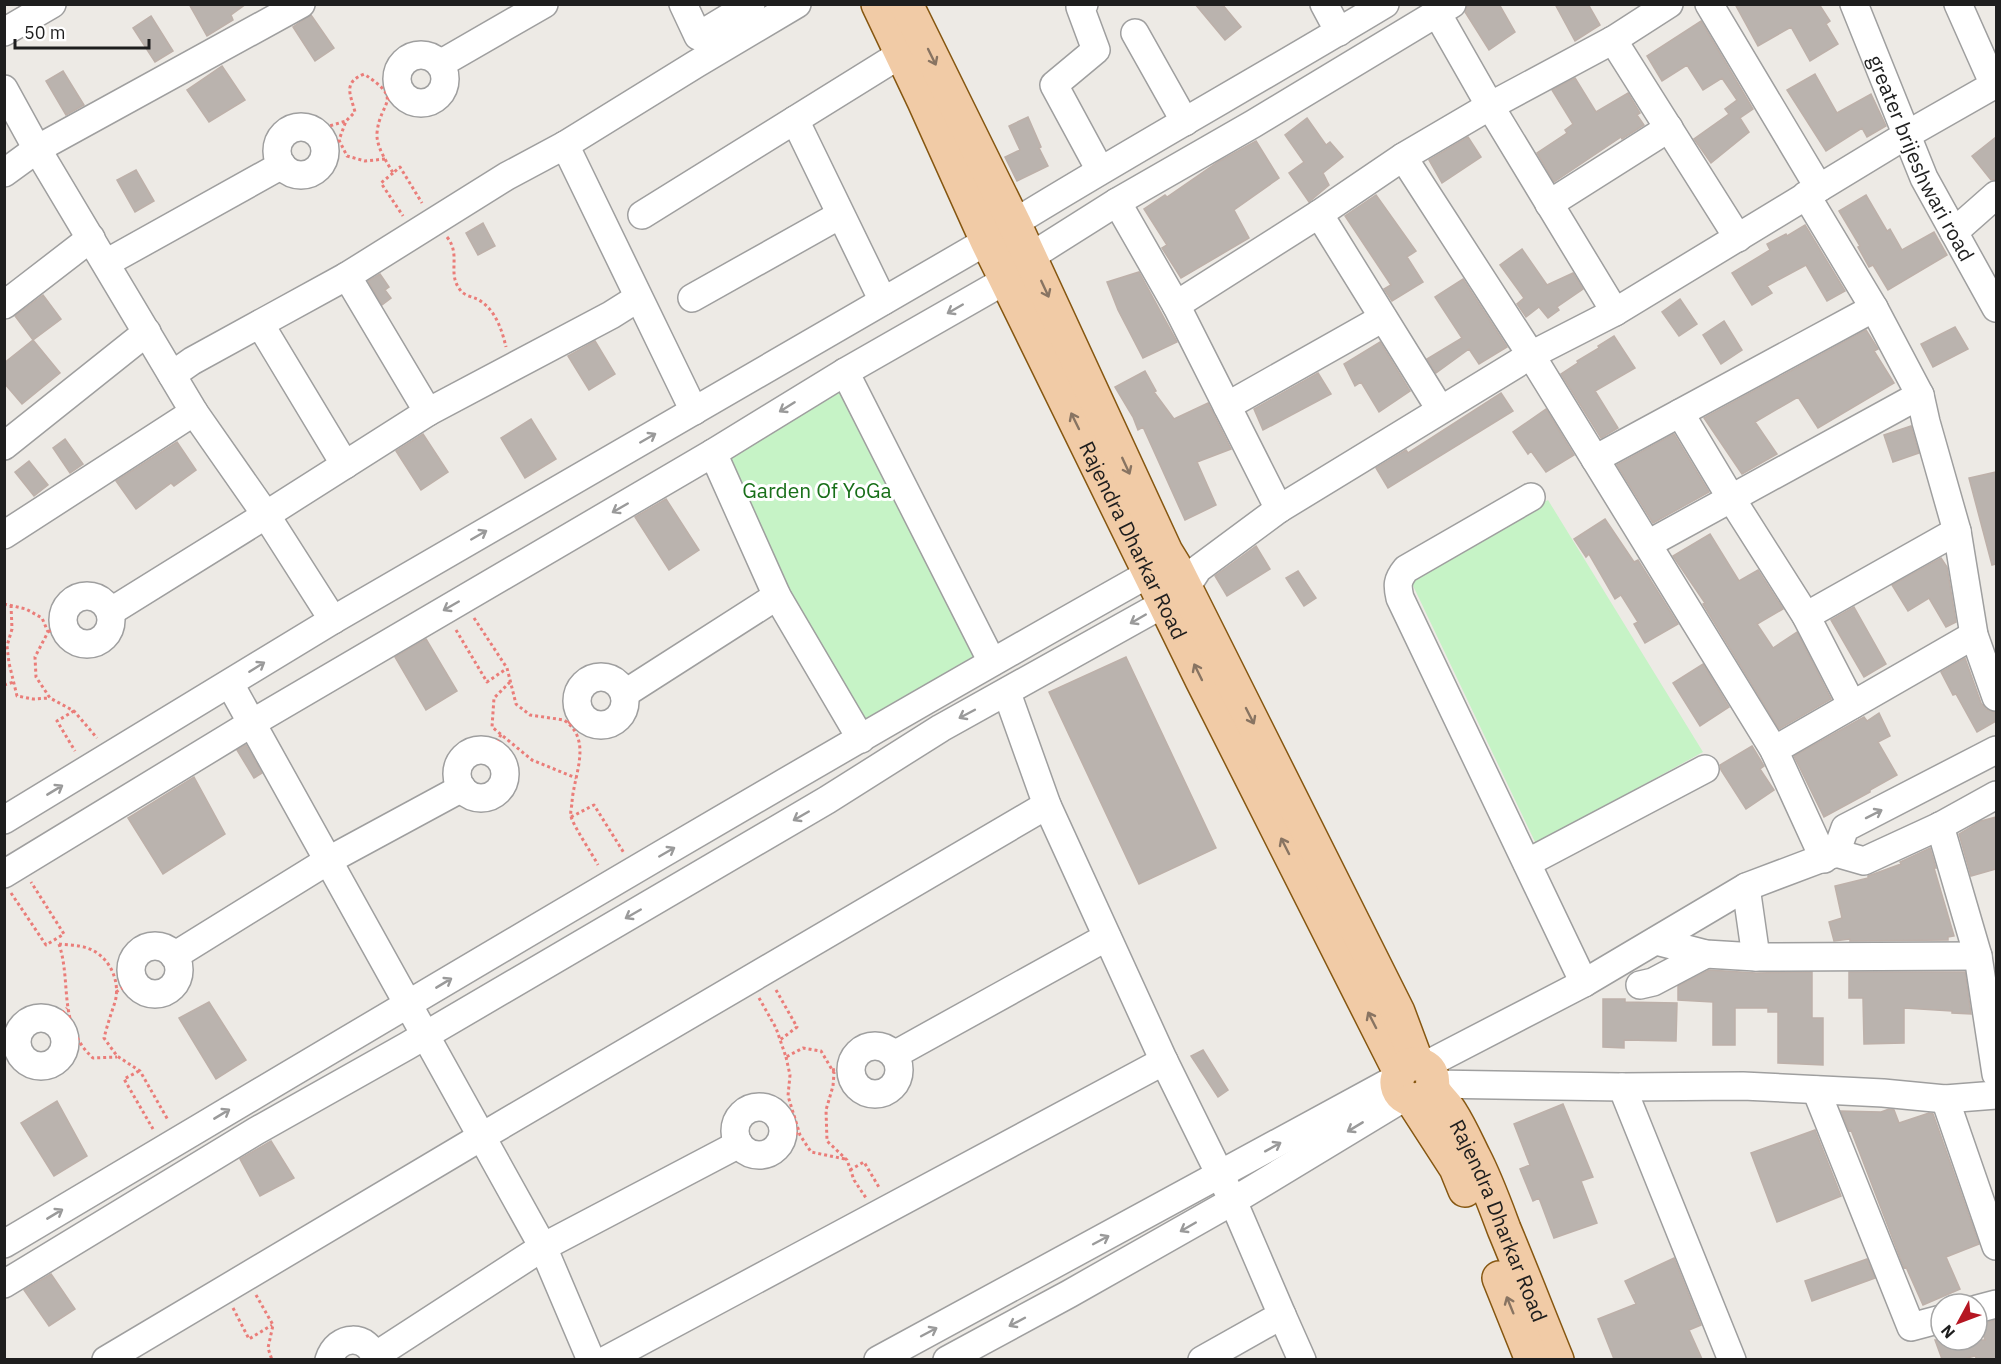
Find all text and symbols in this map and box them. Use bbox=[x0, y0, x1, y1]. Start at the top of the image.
scale bar bbox=[15, 12, 148, 50]
text: 50 m bbox=[24, 21, 66, 44]
one-way arrow bbox=[927, 48, 939, 66]
street label: greater brijeshwari road bbox=[1862, 50, 1981, 266]
one-way arrow bbox=[1039, 280, 1051, 298]
one-way arrow bbox=[947, 303, 964, 315]
one-way arrow bbox=[779, 402, 796, 414]
one-way arrow bbox=[1069, 412, 1081, 430]
one-way arrow bbox=[639, 431, 656, 443]
street label: Rajendra Dharkar Road bbox=[1073, 436, 1194, 644]
one-way arrow bbox=[1121, 457, 1133, 475]
park label: Garden Of YoGa bbox=[742, 476, 892, 504]
one-way arrow bbox=[612, 502, 629, 514]
one-way arrow bbox=[470, 529, 487, 541]
one-way arrow bbox=[443, 600, 460, 612]
one-way arrow bbox=[1129, 614, 1147, 625]
one-way arrow bbox=[249, 661, 265, 673]
one-way arrow bbox=[1191, 663, 1203, 681]
one-way arrow bbox=[1245, 707, 1256, 725]
one-way arrow bbox=[959, 709, 977, 720]
one-way arrow bbox=[46, 783, 63, 795]
one-way arrow bbox=[1864, 807, 1882, 819]
one-way arrow bbox=[793, 810, 810, 822]
one-way arrow bbox=[1279, 838, 1291, 855]
one-way arrow bbox=[658, 846, 675, 858]
one-way arrow bbox=[624, 908, 641, 920]
one-way arrow bbox=[435, 976, 452, 988]
one-way arrow bbox=[1366, 1012, 1378, 1030]
one-way arrow bbox=[213, 1108, 230, 1120]
street label: Rajendra Dharkar Road bbox=[1444, 1114, 1554, 1326]
one-way arrow bbox=[1347, 1121, 1364, 1133]
one-way arrow bbox=[1263, 1141, 1281, 1152]
one-way arrow bbox=[46, 1208, 63, 1220]
one-way arrow bbox=[1179, 1222, 1197, 1233]
one-way arrow bbox=[1092, 1234, 1109, 1246]
north arrow bbox=[1929, 1292, 1989, 1352]
one-way arrow bbox=[1504, 1296, 1515, 1315]
one-way arrow bbox=[1009, 1317, 1027, 1328]
text: N bbox=[1936, 1321, 1959, 1343]
one-way arrow bbox=[920, 1326, 937, 1338]

